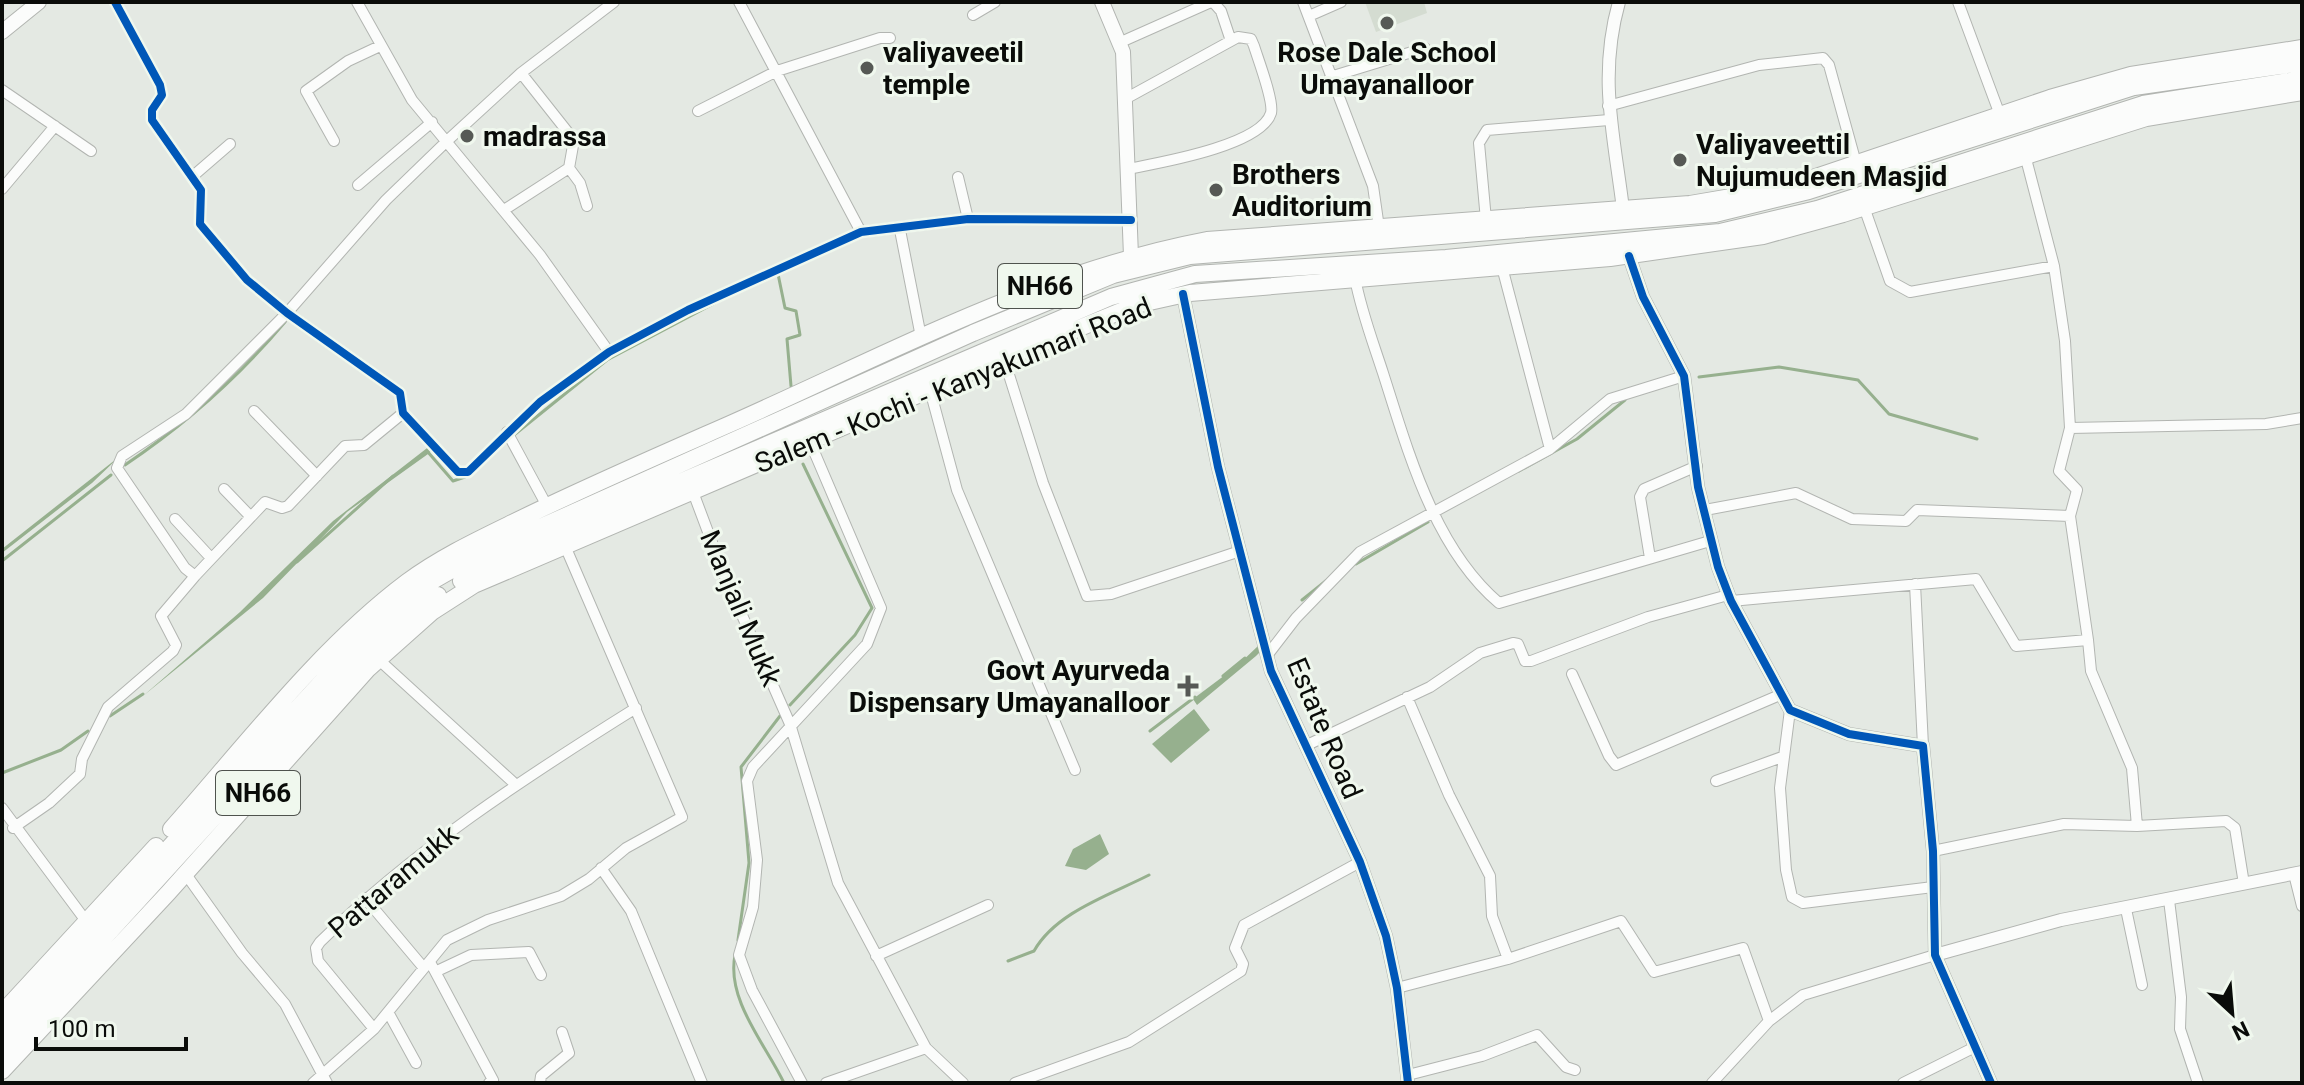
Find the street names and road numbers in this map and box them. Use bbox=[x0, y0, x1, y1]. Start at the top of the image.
road number: NH66 bbox=[998, 264, 1082, 308]
street label: Salem - Kochi - Kanyakumari Road bbox=[750, 291, 1156, 480]
street label: Manjali Mukk bbox=[693, 525, 788, 692]
street label: Estate Road bbox=[1280, 653, 1369, 804]
road number: NH66 bbox=[216, 771, 300, 815]
street label: Pattaramukk bbox=[322, 817, 465, 945]

